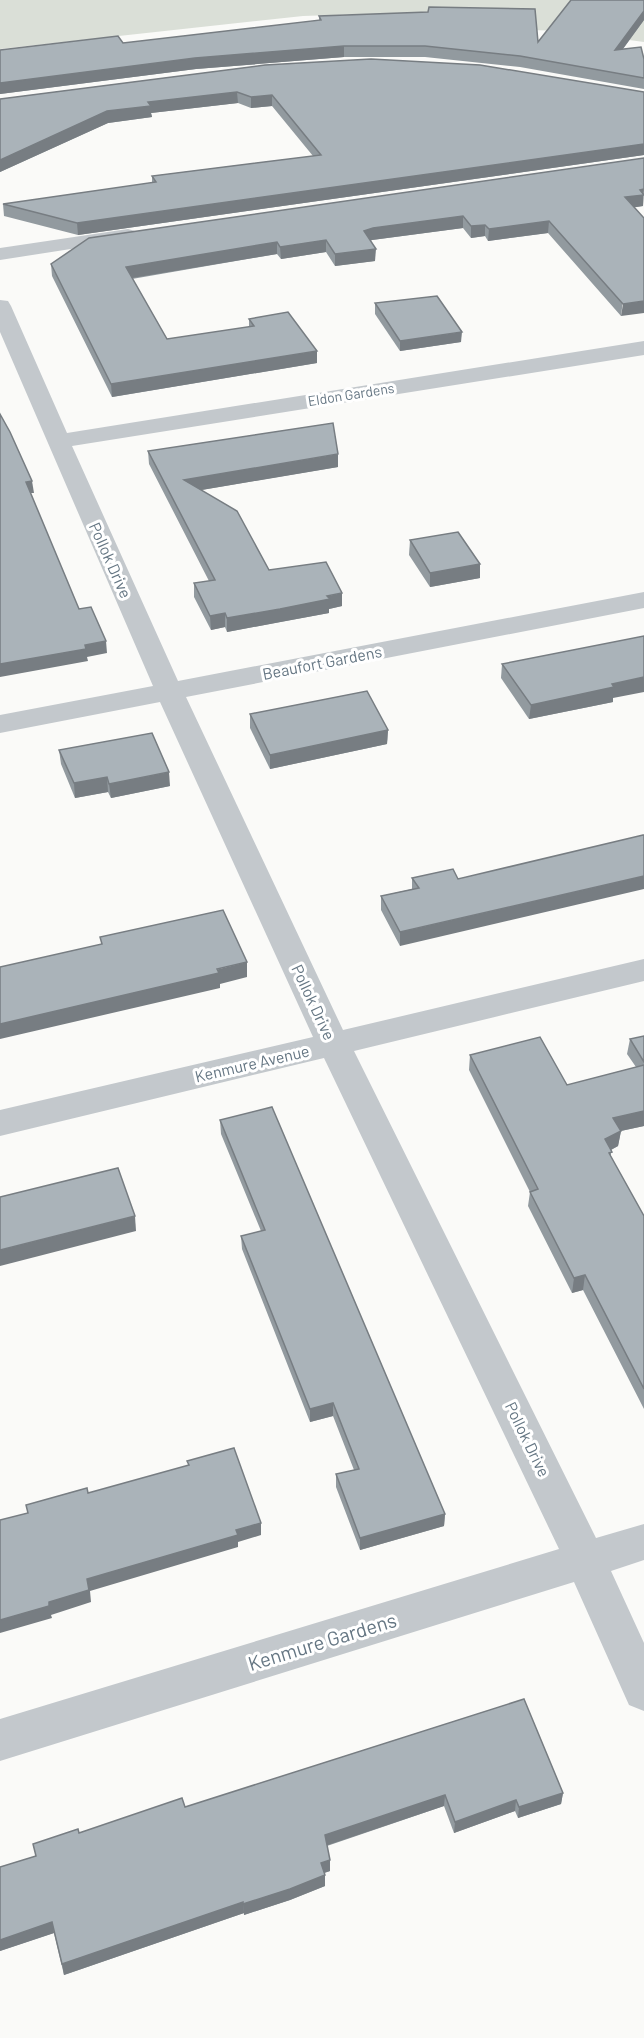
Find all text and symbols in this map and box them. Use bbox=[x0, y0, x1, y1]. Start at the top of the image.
street label: Eldon Gardens bbox=[307, 379, 396, 409]
street label: Pollok Drive bbox=[86, 519, 136, 601]
street label: Beaufort Gardens bbox=[261, 641, 383, 683]
street label: Pollok Drive bbox=[288, 961, 340, 1043]
street label: Kenmure Avenue bbox=[193, 1041, 311, 1085]
street label: Pollok Drive bbox=[502, 1398, 554, 1480]
street label: Kenmure Gardens bbox=[245, 1607, 399, 1675]

